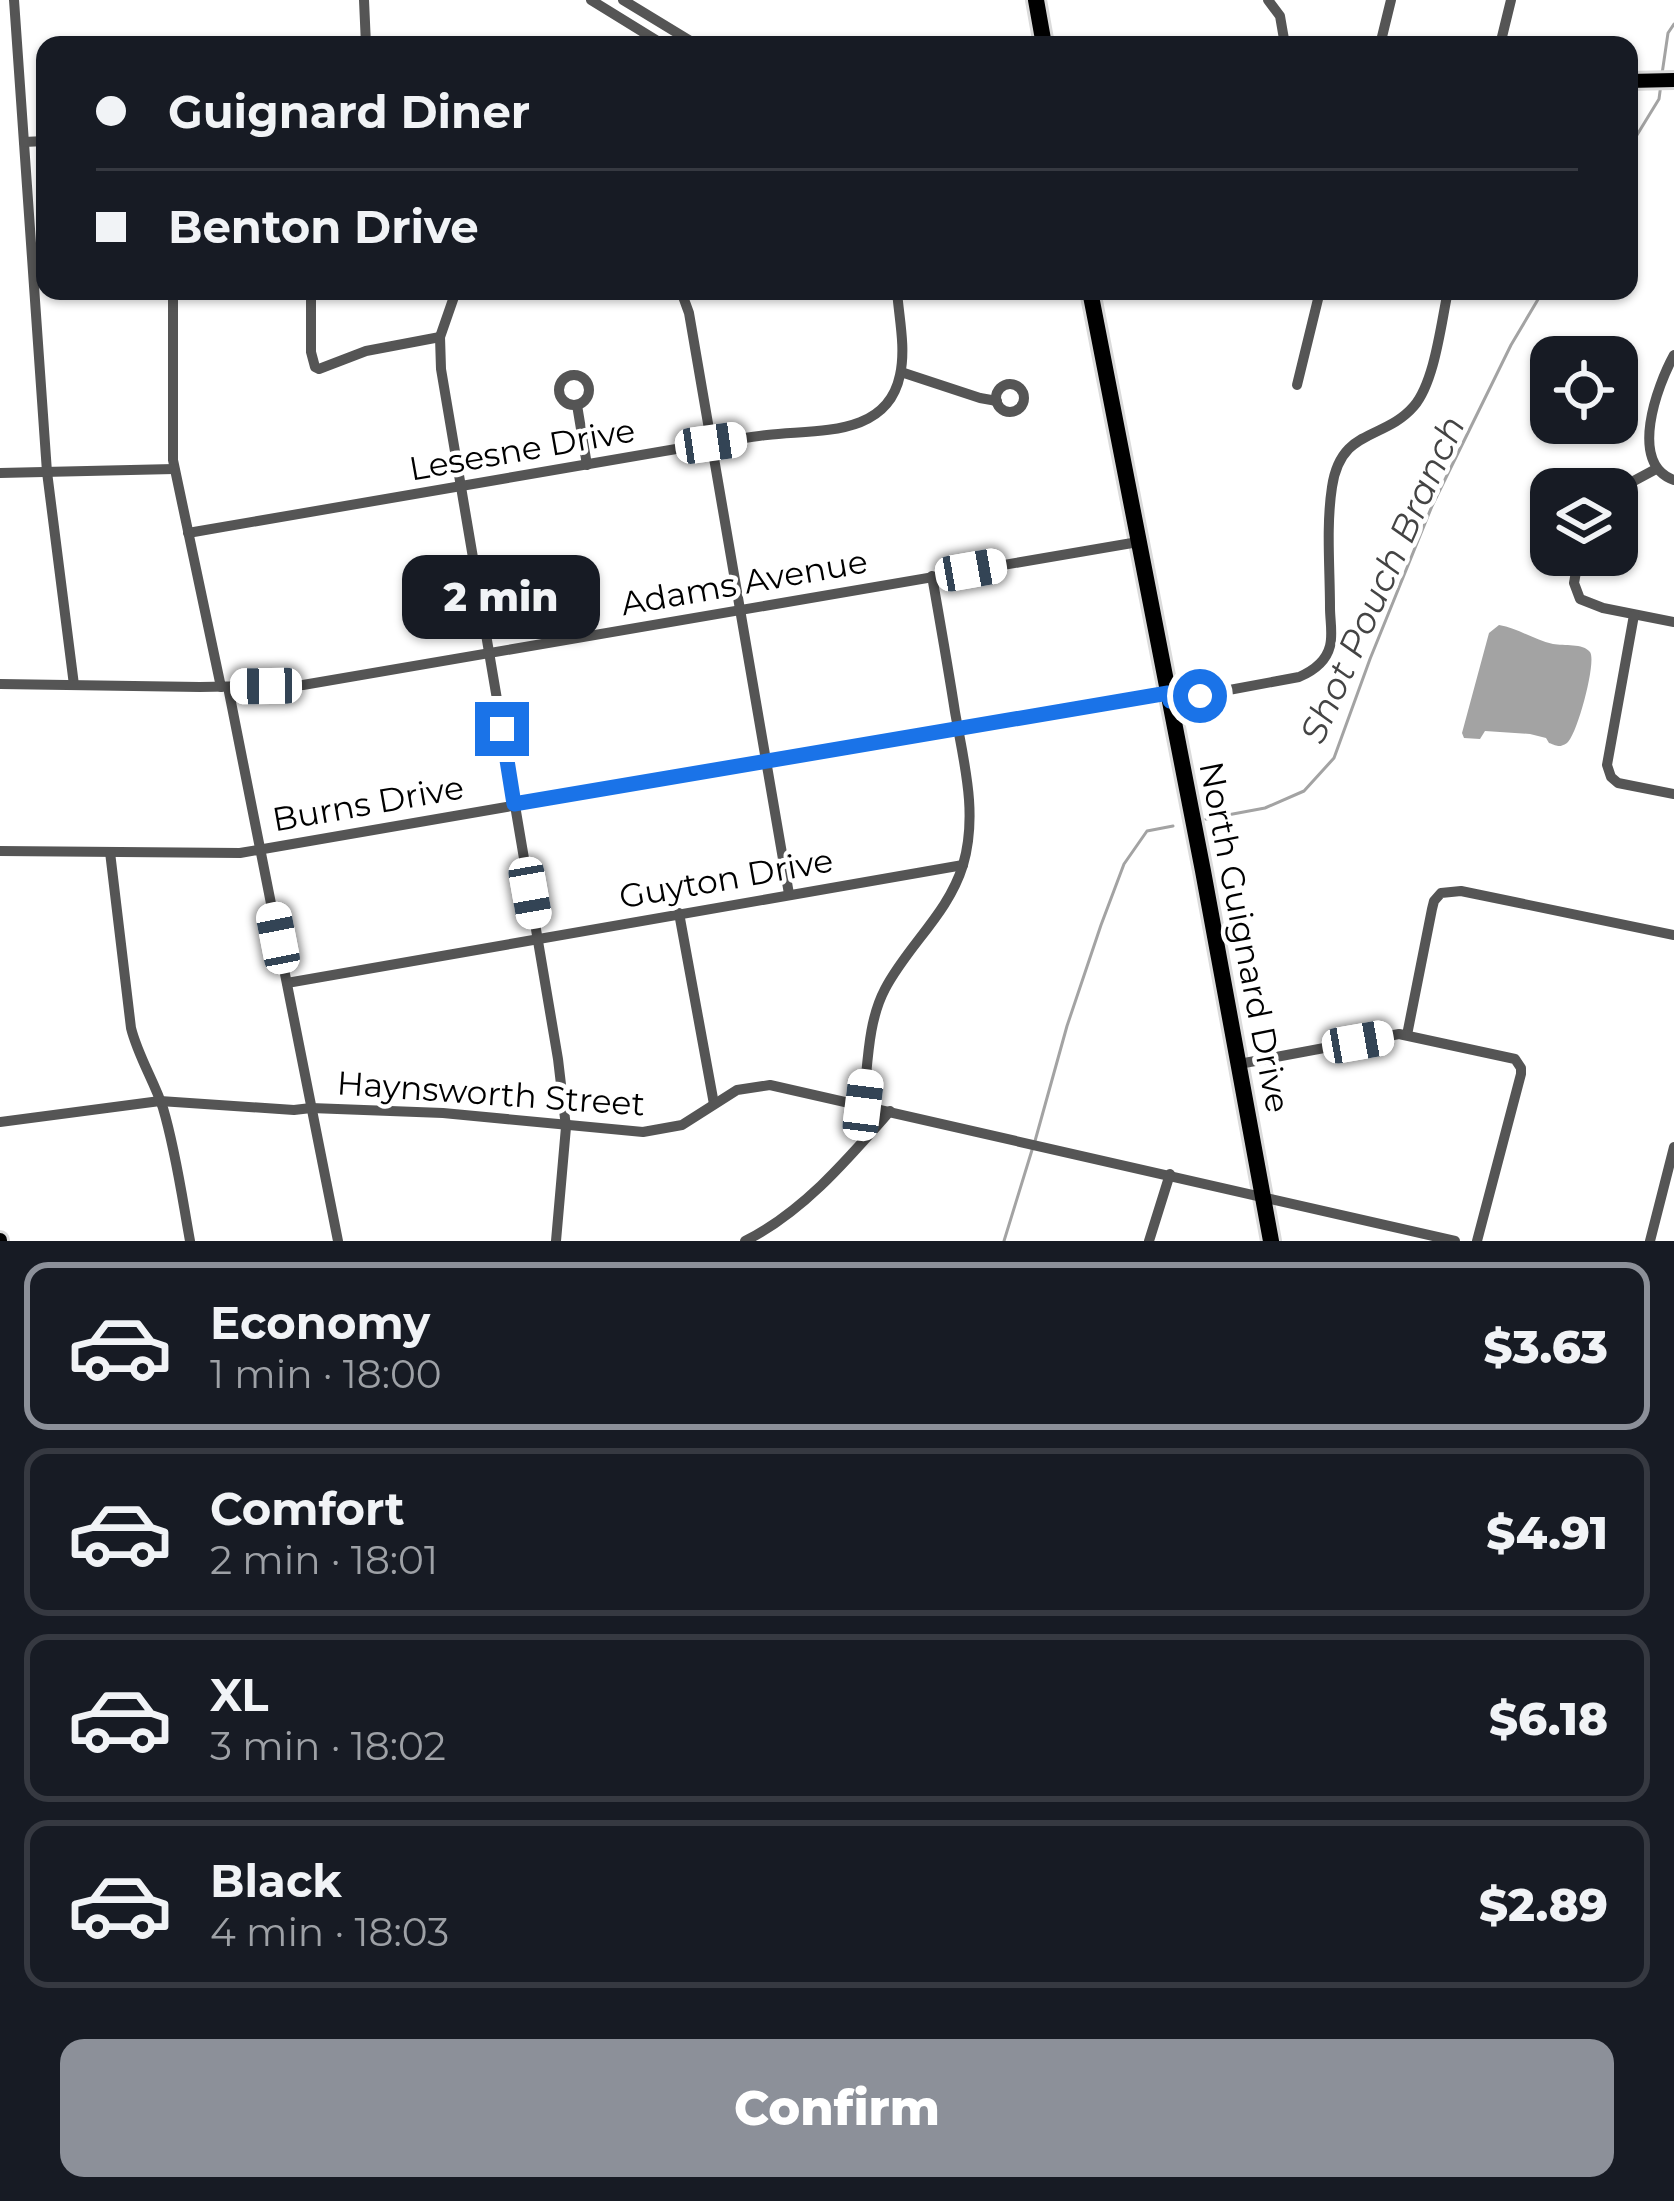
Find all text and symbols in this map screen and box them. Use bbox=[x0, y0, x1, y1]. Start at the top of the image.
text: Guignard Diner bbox=[168, 84, 530, 139]
text: Benton Drive bbox=[168, 199, 479, 254]
map controls bbox=[1530, 336, 1638, 576]
button: locate bbox=[1530, 336, 1638, 444]
street label: Lesesne Drive bbox=[406, 409, 638, 489]
water label: Shot Pouch Branch bbox=[1290, 409, 1474, 749]
car bbox=[673, 420, 749, 466]
button: layers bbox=[1530, 468, 1638, 576]
street label: Adams Avenue bbox=[618, 541, 870, 623]
car bbox=[932, 546, 1010, 594]
callout: 2 min bbox=[403, 555, 601, 639]
text: 2 min bbox=[444, 573, 558, 621]
car bbox=[230, 667, 302, 705]
route start bbox=[1173, 669, 1227, 723]
route end bbox=[475, 702, 529, 756]
street label: North Guignard Drive bbox=[1191, 758, 1299, 1116]
street label: Burns Drive bbox=[269, 767, 467, 839]
street label: Guyton Drive bbox=[616, 840, 836, 916]
car bbox=[506, 854, 554, 932]
car bbox=[253, 899, 303, 977]
car bbox=[1319, 1018, 1397, 1066]
street label: Haynsworth Street bbox=[336, 1062, 646, 1124]
car bbox=[841, 1067, 885, 1143]
icon: car bbox=[66, 1292, 174, 1400]
text: Economy bbox=[210, 1295, 430, 1350]
text: $3.63 bbox=[1483, 1319, 1608, 1374]
text: 1 min · 18:00 bbox=[210, 1350, 442, 1398]
icon: car bbox=[66, 1478, 174, 1586]
text: Comfort bbox=[210, 1481, 405, 1536]
text: $4.91 bbox=[1486, 1505, 1608, 1560]
text: 2 min · 18:01 bbox=[210, 1536, 438, 1584]
icon: car bbox=[66, 1664, 174, 1772]
text: XL bbox=[210, 1667, 268, 1722]
text: $6.18 bbox=[1489, 1691, 1608, 1746]
text: 3 min · 18:02 bbox=[210, 1722, 446, 1770]
icon: car bbox=[66, 1850, 174, 1958]
text: Black bbox=[210, 1853, 342, 1908]
text: $2.89 bbox=[1479, 1877, 1608, 1932]
text: 4 min · 18:03 bbox=[210, 1908, 449, 1956]
button: Confirm bbox=[60, 2039, 1614, 2177]

